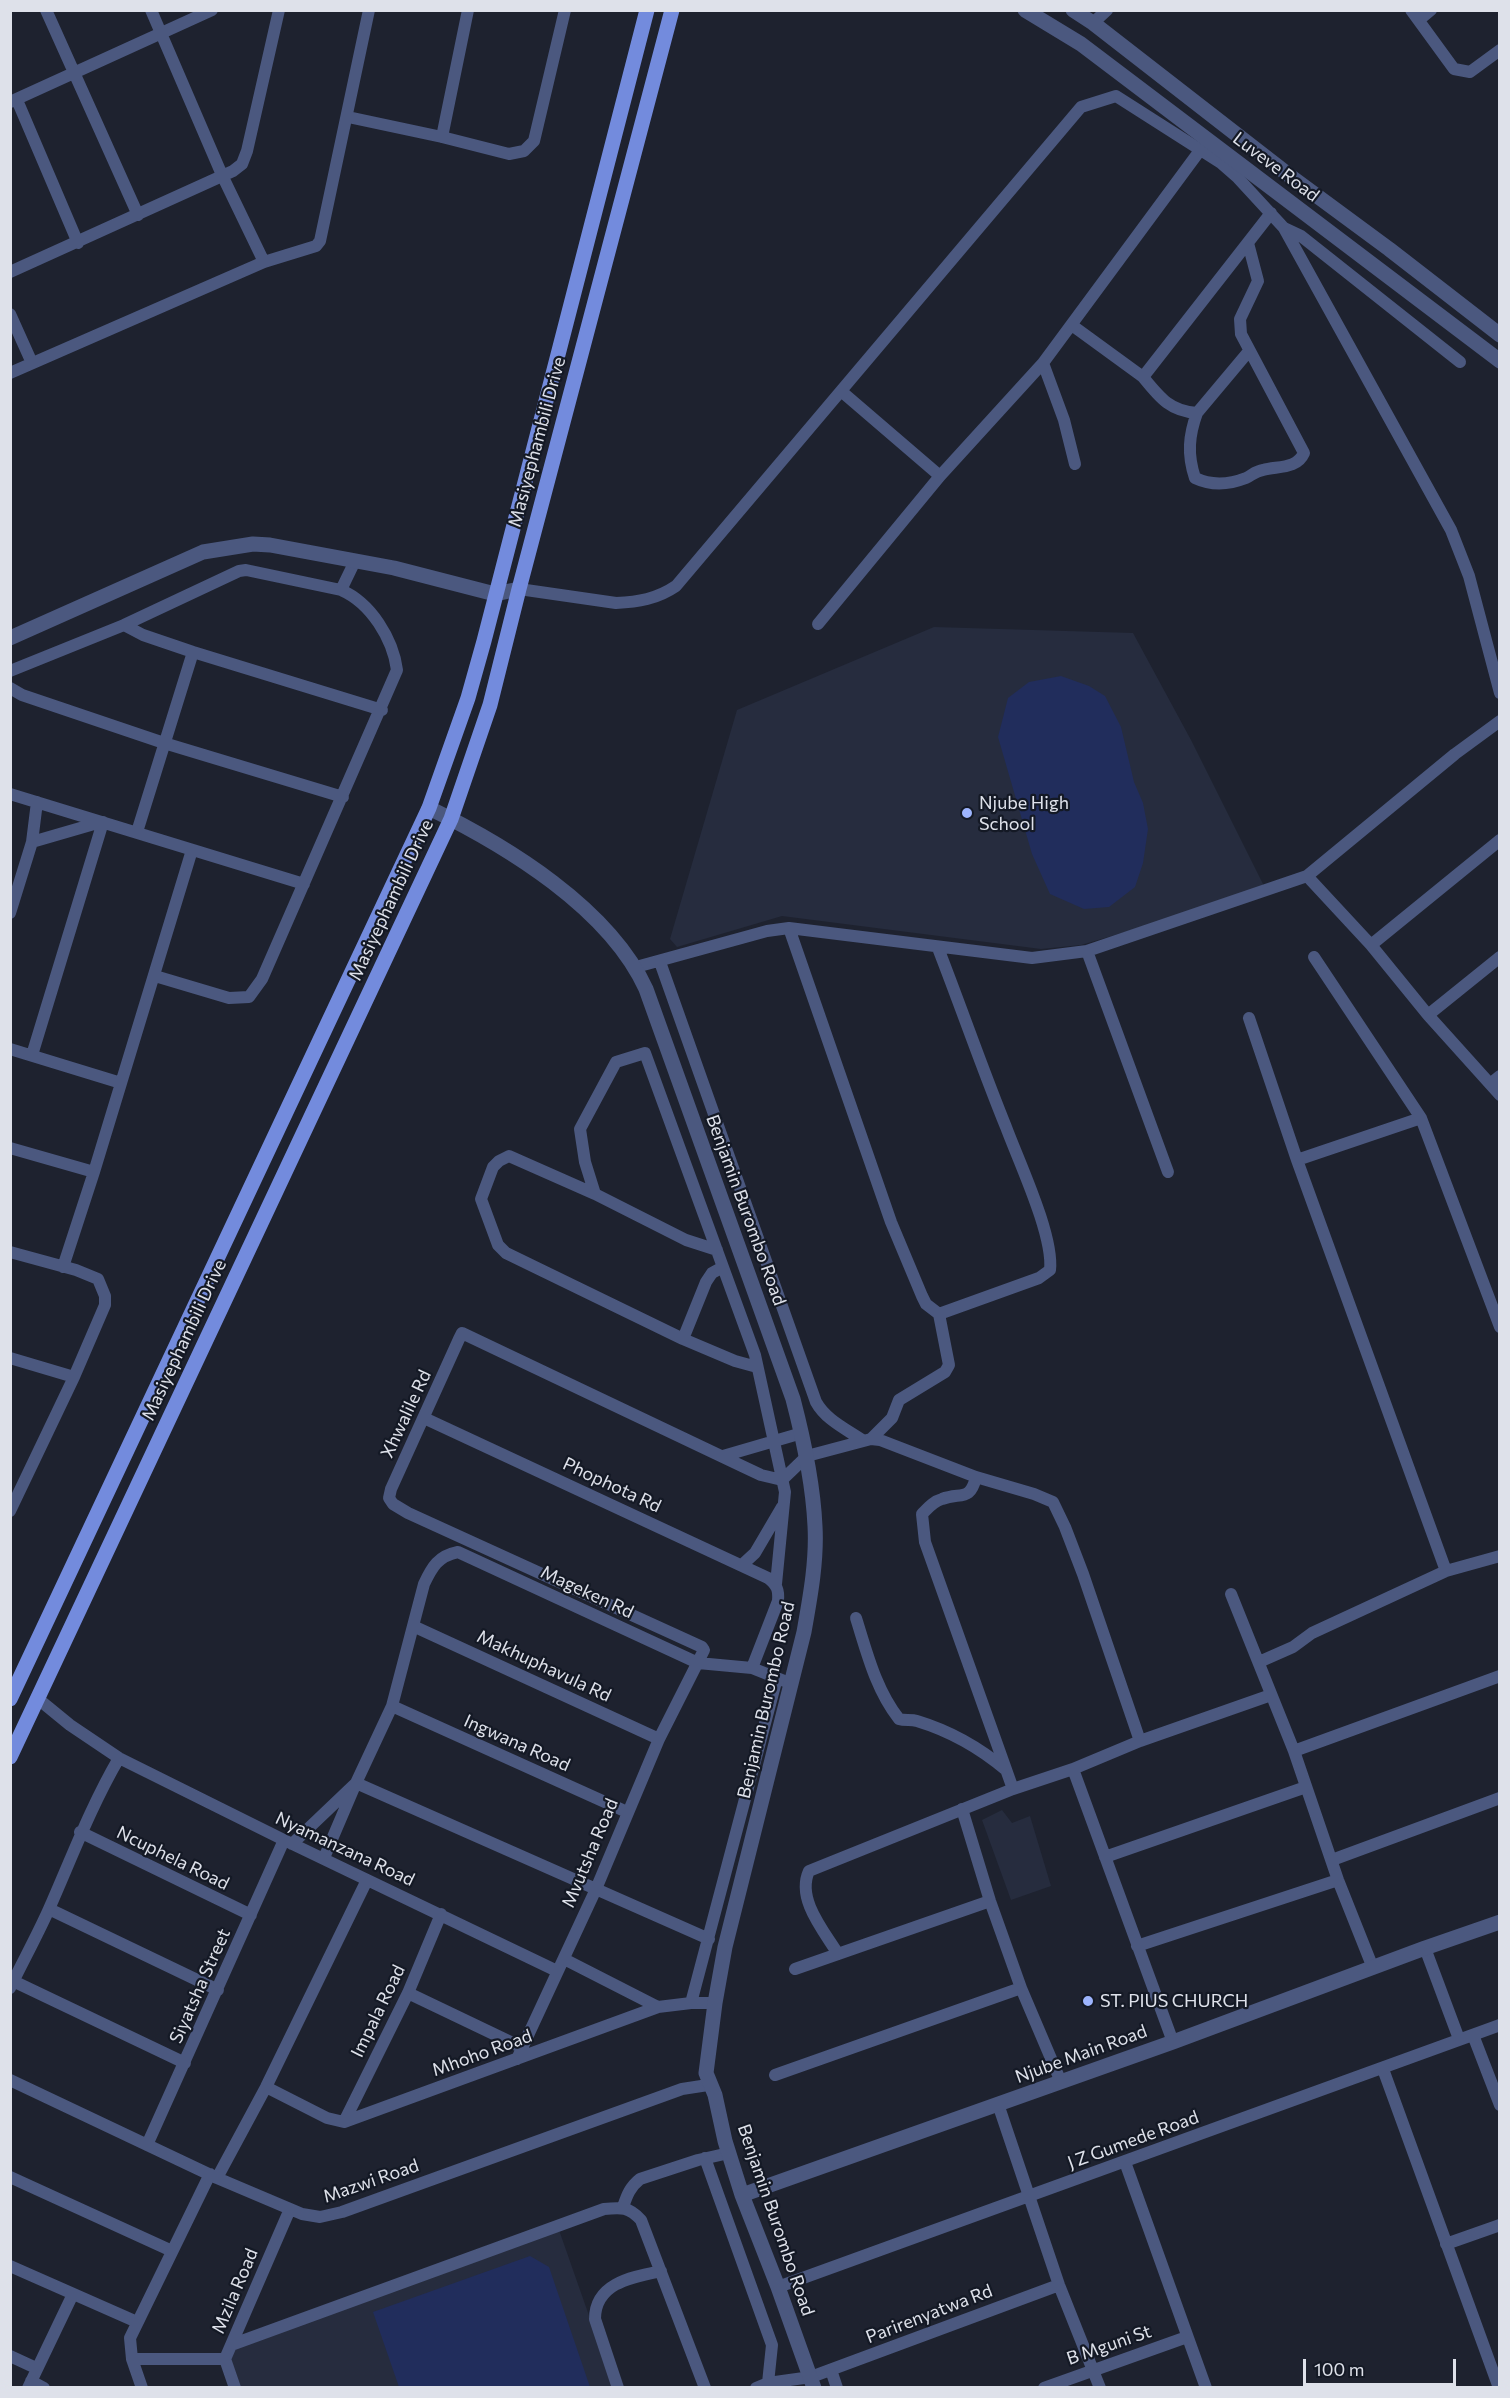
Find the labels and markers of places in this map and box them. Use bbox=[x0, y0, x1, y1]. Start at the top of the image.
place label: Njube High School bbox=[979, 792, 1069, 834]
marker: Njube High School bbox=[960, 806, 974, 820]
place label: ST. PIUS CHURCH bbox=[1100, 1990, 1248, 2012]
marker: ST. PIUS CHURCH bbox=[1081, 1994, 1095, 2008]

